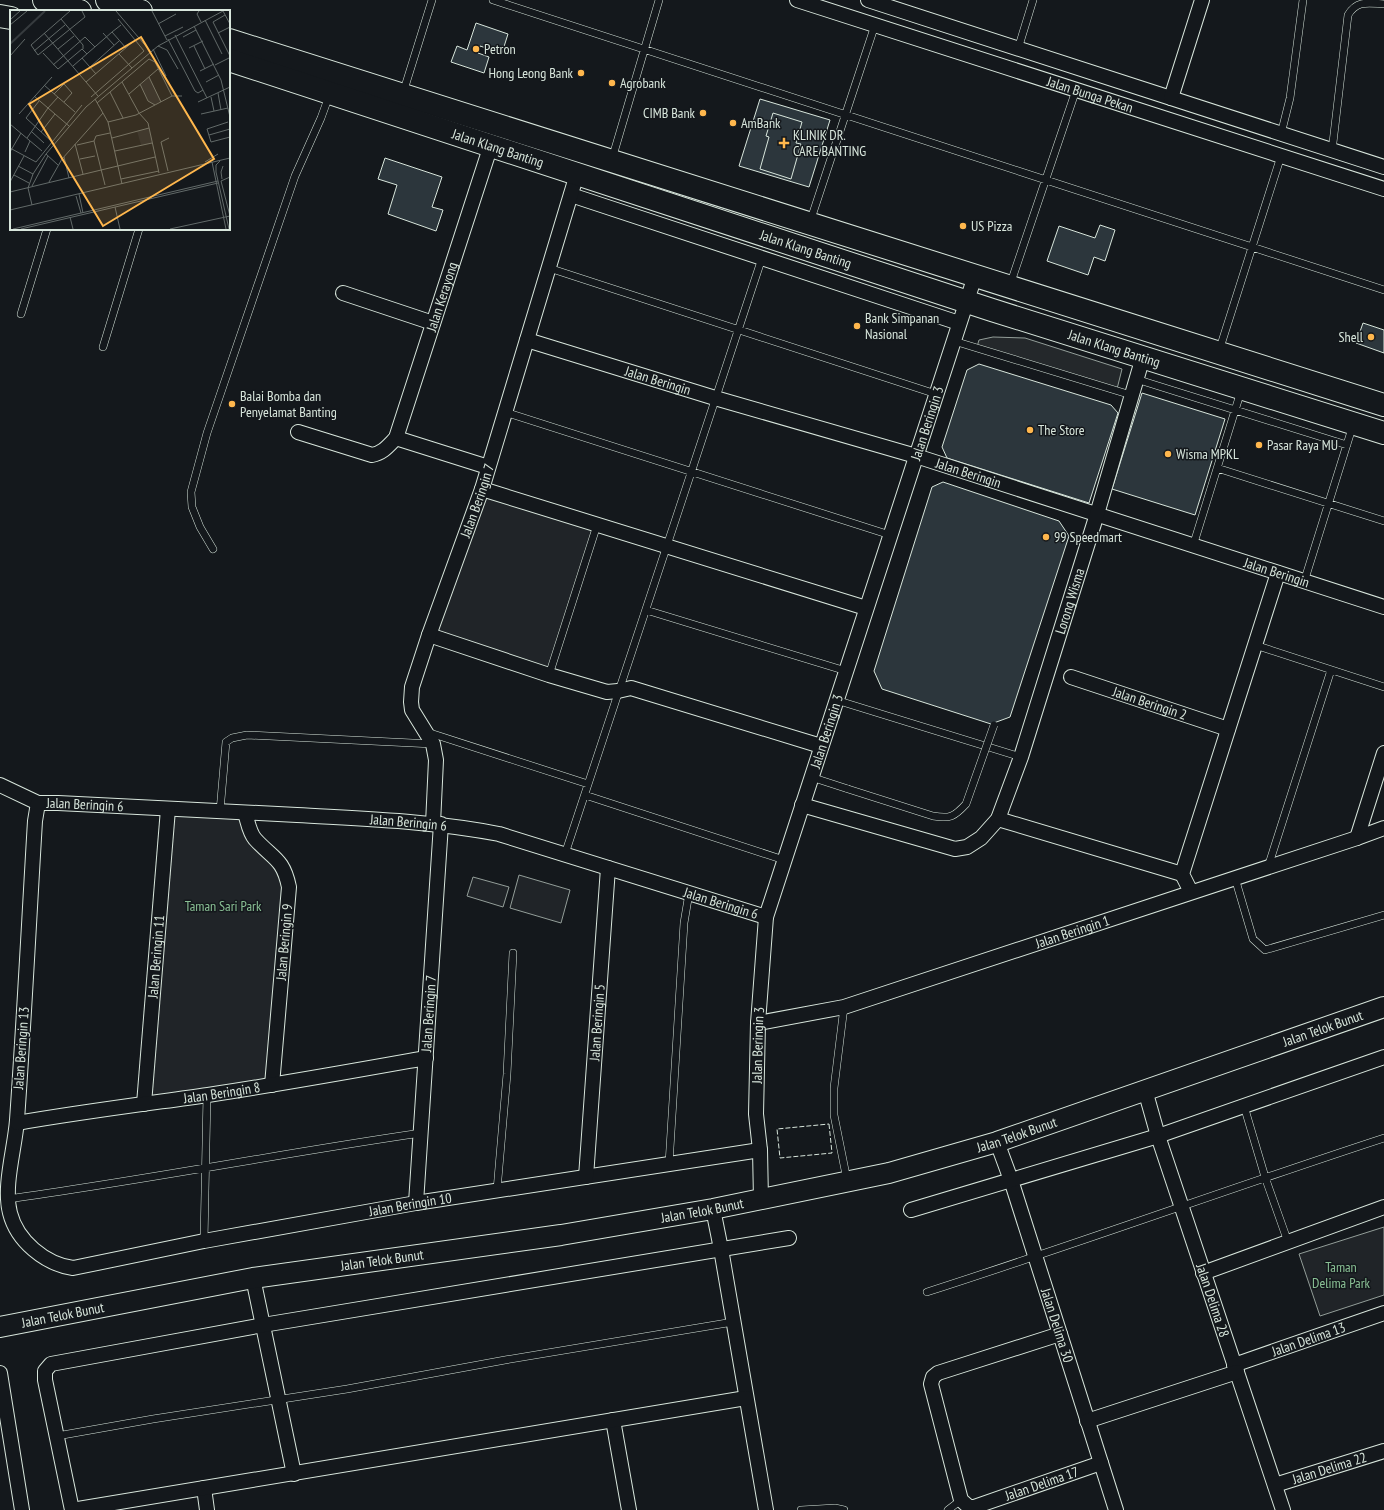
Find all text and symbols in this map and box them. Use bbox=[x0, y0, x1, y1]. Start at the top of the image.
inset map bbox=[10, 10, 230, 230]
place label: Petron bbox=[484, 40, 516, 58]
marker: Petron bbox=[471, 44, 481, 54]
place label: Hong Leong Bank bbox=[488, 64, 574, 82]
marker: Hong Leong Bank bbox=[576, 68, 586, 78]
street label: Jalan Bunga Pekan bbox=[1044, 72, 1135, 117]
place label: Agrobank bbox=[620, 74, 666, 92]
marker: Agrobank bbox=[607, 78, 617, 88]
place label: CIMB Bank bbox=[643, 104, 696, 122]
marker: CIMB Bank bbox=[698, 108, 708, 118]
place label: AmBank bbox=[741, 114, 781, 132]
marker: AmBank bbox=[728, 118, 738, 128]
street label: Jalan Klang Banting bbox=[449, 124, 546, 172]
place label: KLINIK DR. CARE BANTING bbox=[793, 126, 866, 160]
marker: KLINIK DR. CARE BANTING bbox=[778, 137, 790, 149]
place label: US Pizza bbox=[971, 217, 1012, 235]
marker: US Pizza bbox=[958, 221, 968, 231]
street label: Jalan Klang Banting bbox=[757, 225, 854, 272]
street label: Jalan Kerayong bbox=[422, 260, 462, 335]
place label: Bank Simpanan Nasional bbox=[865, 309, 939, 343]
marker: Bank Simpanan Nasional bbox=[852, 321, 862, 331]
street label: Jalan Klang Banting bbox=[1065, 325, 1162, 371]
place label: Shell bbox=[1339, 328, 1364, 346]
marker: Shell bbox=[1366, 332, 1376, 342]
street label: Jalan Beringin bbox=[622, 362, 693, 399]
street label: Jalan Beringin 3 bbox=[906, 384, 948, 463]
place label: Balai Bomba dan Penyelamat Banting bbox=[240, 387, 337, 421]
marker: Balai Bomba dan Penyelamat Banting bbox=[227, 399, 237, 409]
place label: The Store bbox=[1038, 421, 1085, 439]
marker: The Store bbox=[1025, 425, 1035, 435]
place label: Pasar Raya MU bbox=[1267, 436, 1338, 454]
marker: Pasar Raya MU bbox=[1254, 440, 1264, 450]
place label: Wisma MPKL bbox=[1176, 445, 1239, 463]
marker: Wisma MPKL bbox=[1163, 449, 1173, 459]
street label: Jalan Beringin bbox=[932, 454, 1003, 492]
street label: Jalan Beringin 7 bbox=[456, 461, 498, 541]
place label: 99 Speedmart bbox=[1054, 528, 1122, 546]
marker: 99 Speedmart bbox=[1041, 532, 1051, 542]
street label: Jalan Beringin bbox=[1241, 553, 1312, 591]
street label: Lorong Wisma bbox=[1051, 566, 1089, 636]
street label: Jalan Beringin 2 bbox=[1109, 682, 1189, 724]
street label: Jalan Beringin 3 bbox=[806, 692, 847, 772]
street label: Jalan Beringin 6 bbox=[45, 794, 124, 815]
street label: Jalan Beringin 6 bbox=[368, 810, 448, 835]
street label: Jalan Beringin 6 bbox=[681, 883, 761, 923]
park label: Taman Sari Park bbox=[185, 897, 262, 915]
street label: Jalan Beringin 9 bbox=[272, 903, 296, 982]
street label: Jalan Beringin 1 bbox=[1032, 911, 1112, 953]
street label: Jalan Beringin 11 bbox=[144, 914, 168, 1000]
street label: Jalan Beringin 7 bbox=[417, 974, 440, 1053]
street label: Jalan Beringin 5 bbox=[585, 983, 609, 1062]
street label: Jalan Beringin 13 bbox=[9, 1006, 33, 1091]
street label: Jalan Beringin 3 bbox=[748, 1006, 768, 1085]
street label: Jalan Telok Bunut bbox=[1280, 1006, 1365, 1051]
street label: Jalan Beringin 8 bbox=[181, 1078, 261, 1107]
street label: Jalan Telok Bunut bbox=[974, 1113, 1059, 1157]
street label: Jalan Beringin 10 bbox=[367, 1189, 453, 1220]
street label: Jalan Telok Bunut bbox=[659, 1194, 745, 1227]
street label: Jalan Telok Bunut bbox=[338, 1245, 425, 1275]
park label: Taman Delima Park bbox=[1312, 1258, 1371, 1292]
street label: Jalan Delima 28 bbox=[1192, 1260, 1234, 1340]
street label: Jalan Delima 30 bbox=[1037, 1285, 1077, 1365]
street label: Jalan Telok Bunut bbox=[19, 1298, 106, 1332]
street label: Jalan Delima 13 bbox=[1268, 1318, 1348, 1361]
street label: Jalan Delima 22 bbox=[1289, 1448, 1369, 1488]
street label: Jalan Delima 17 bbox=[1002, 1462, 1081, 1505]

